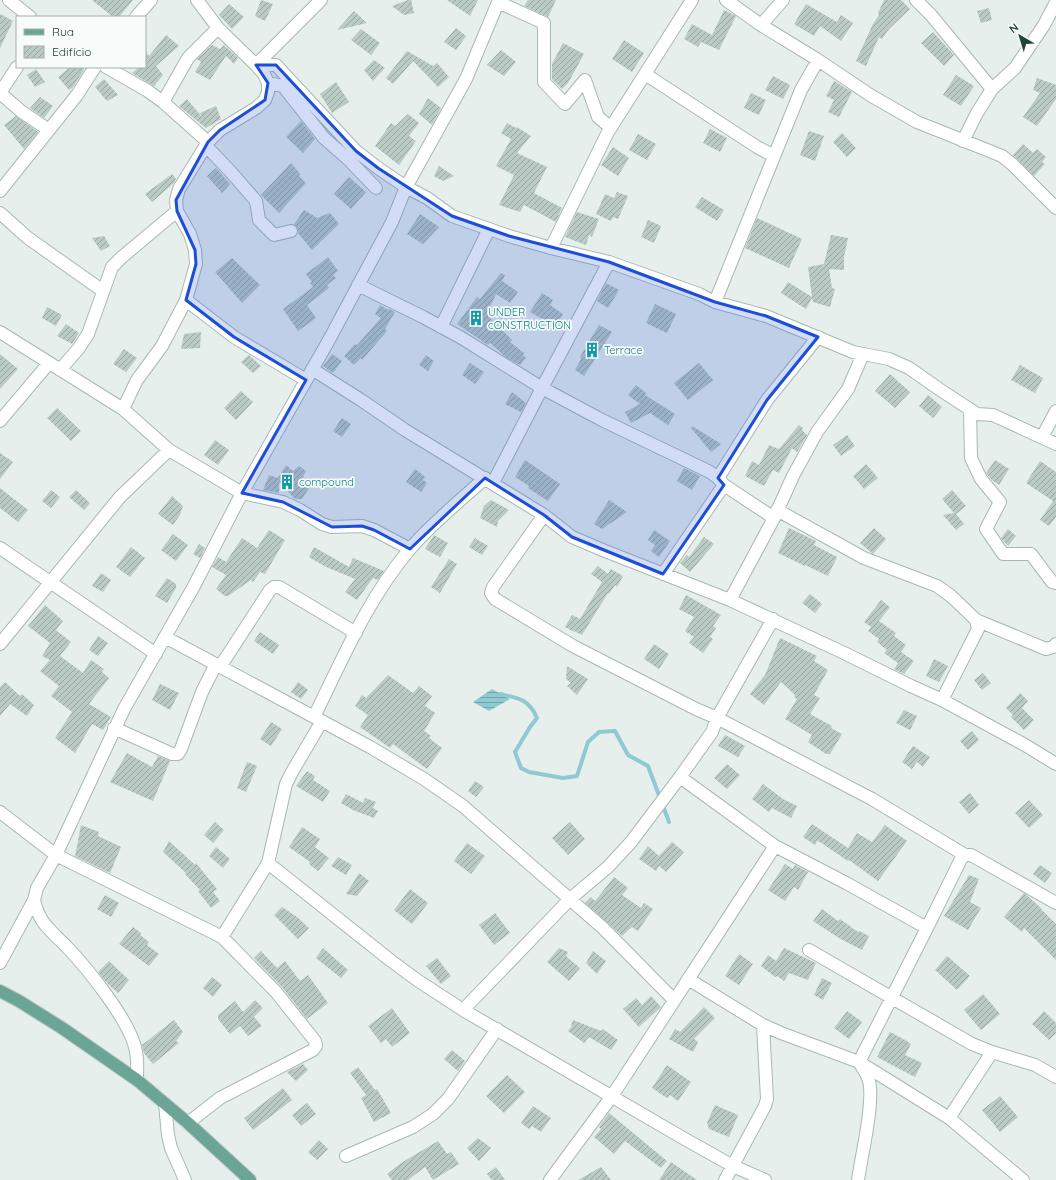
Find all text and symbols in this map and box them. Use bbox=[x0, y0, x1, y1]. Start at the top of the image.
legend bbox=[16, 16, 146, 68]
north arrow bbox=[1000, 16, 1040, 56]
text: N bbox=[1006, 20, 1021, 36]
text: Rua bbox=[52, 24, 74, 39]
text: Edifício bbox=[52, 44, 92, 59]
place label: UNDER cONSTRUCTION bbox=[488, 305, 571, 332]
building icon: UNDER cONSTRUCTION bbox=[467, 309, 485, 327]
building icon: Terrace bbox=[583, 341, 601, 359]
place label: Terrace bbox=[604, 343, 642, 357]
building icon: compound bbox=[278, 473, 296, 491]
place label: compound bbox=[299, 475, 354, 489]

